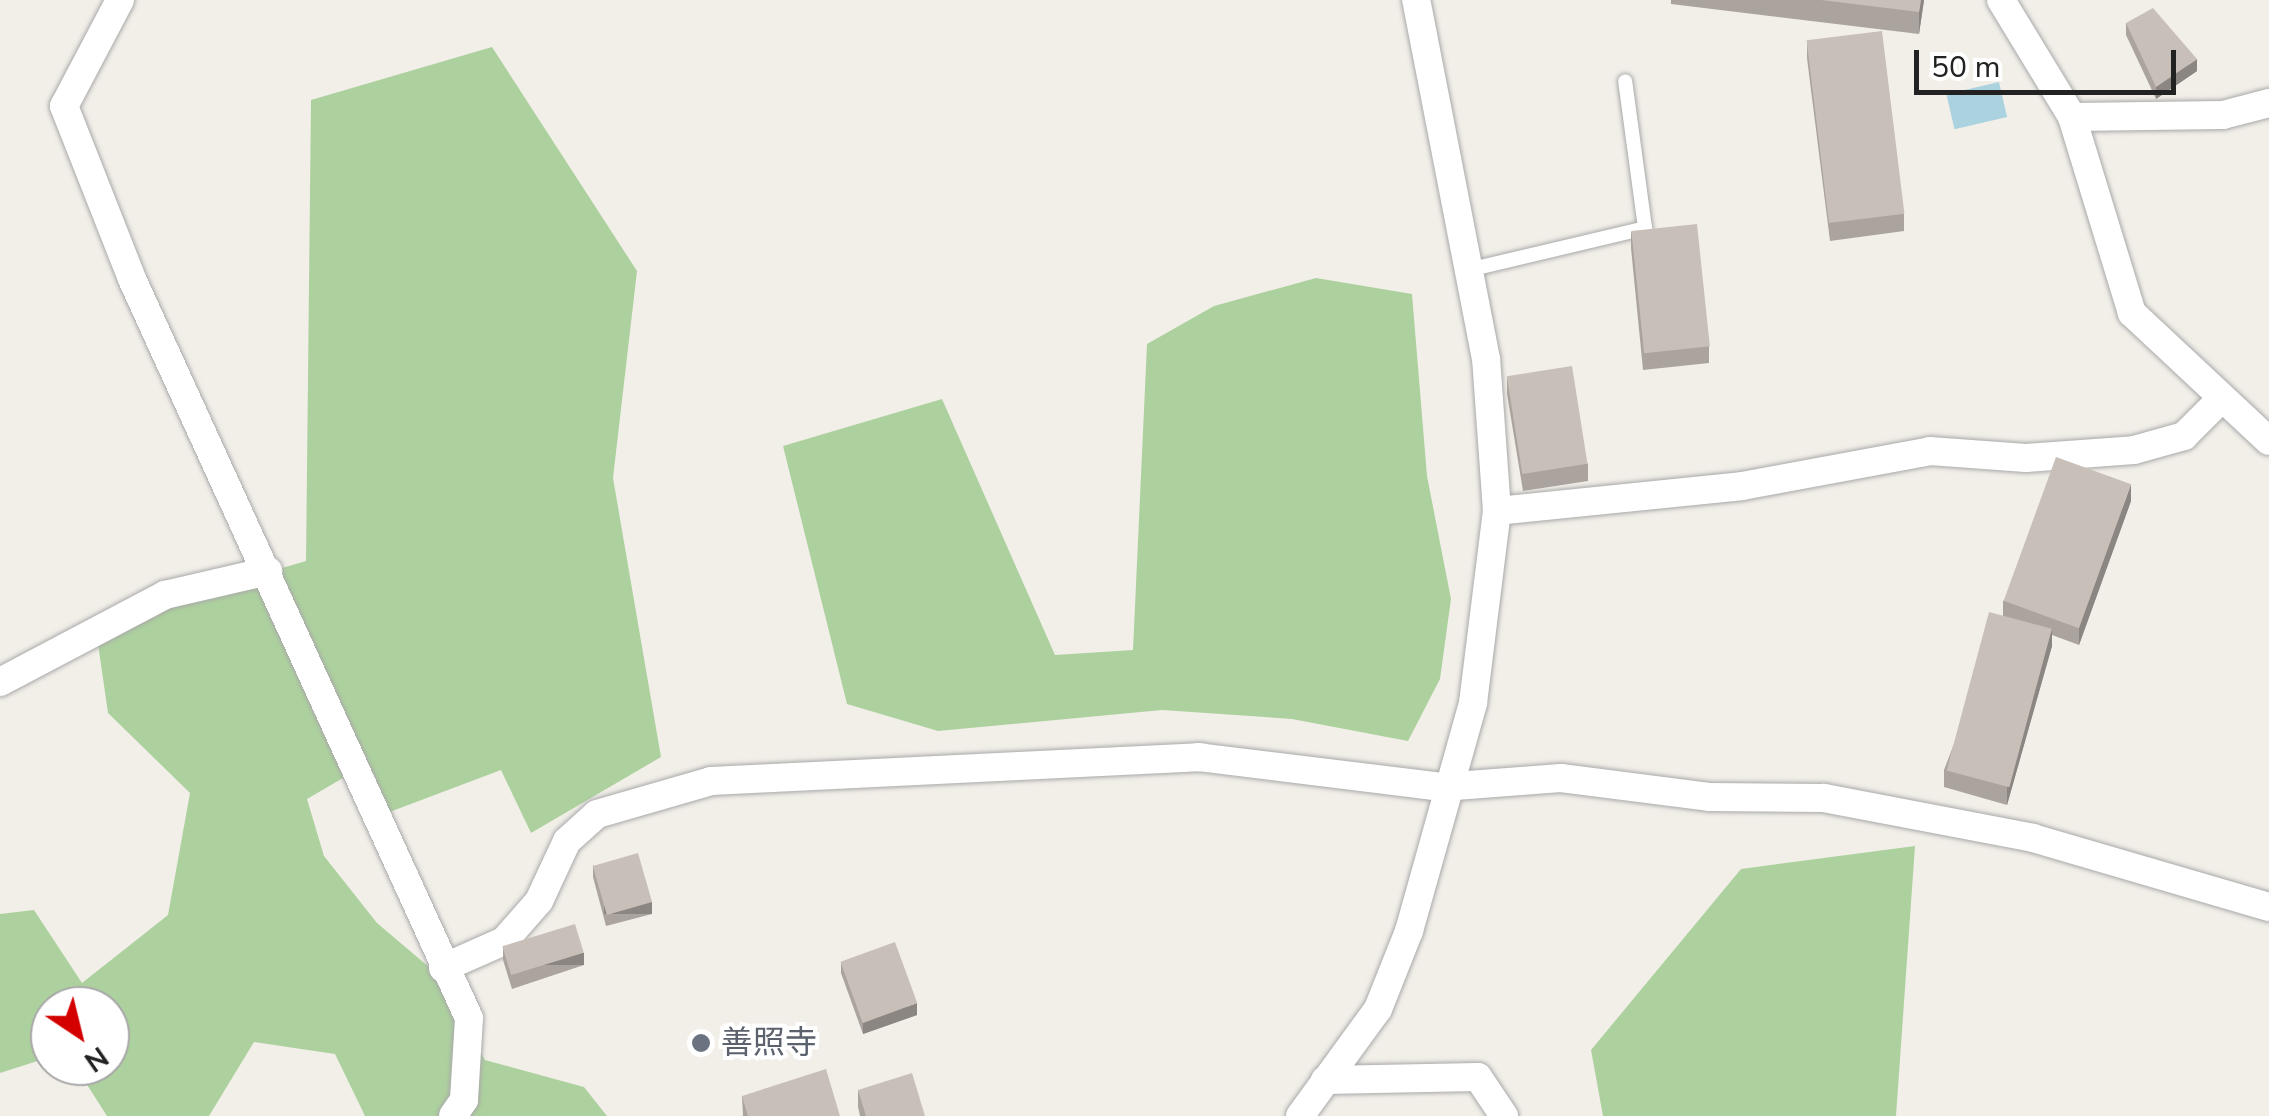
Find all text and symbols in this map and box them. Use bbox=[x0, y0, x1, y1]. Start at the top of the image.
scale bar bbox=[1919, 30, 2182, 92]
text: 50 m bbox=[1931, 47, 2000, 88]
north arrow bbox=[30, 986, 130, 1086]
place label: 善照寺 bbox=[721, 1024, 817, 1062]
marker: 善照寺 bbox=[690, 1032, 712, 1054]
text: N bbox=[77, 1037, 116, 1081]

